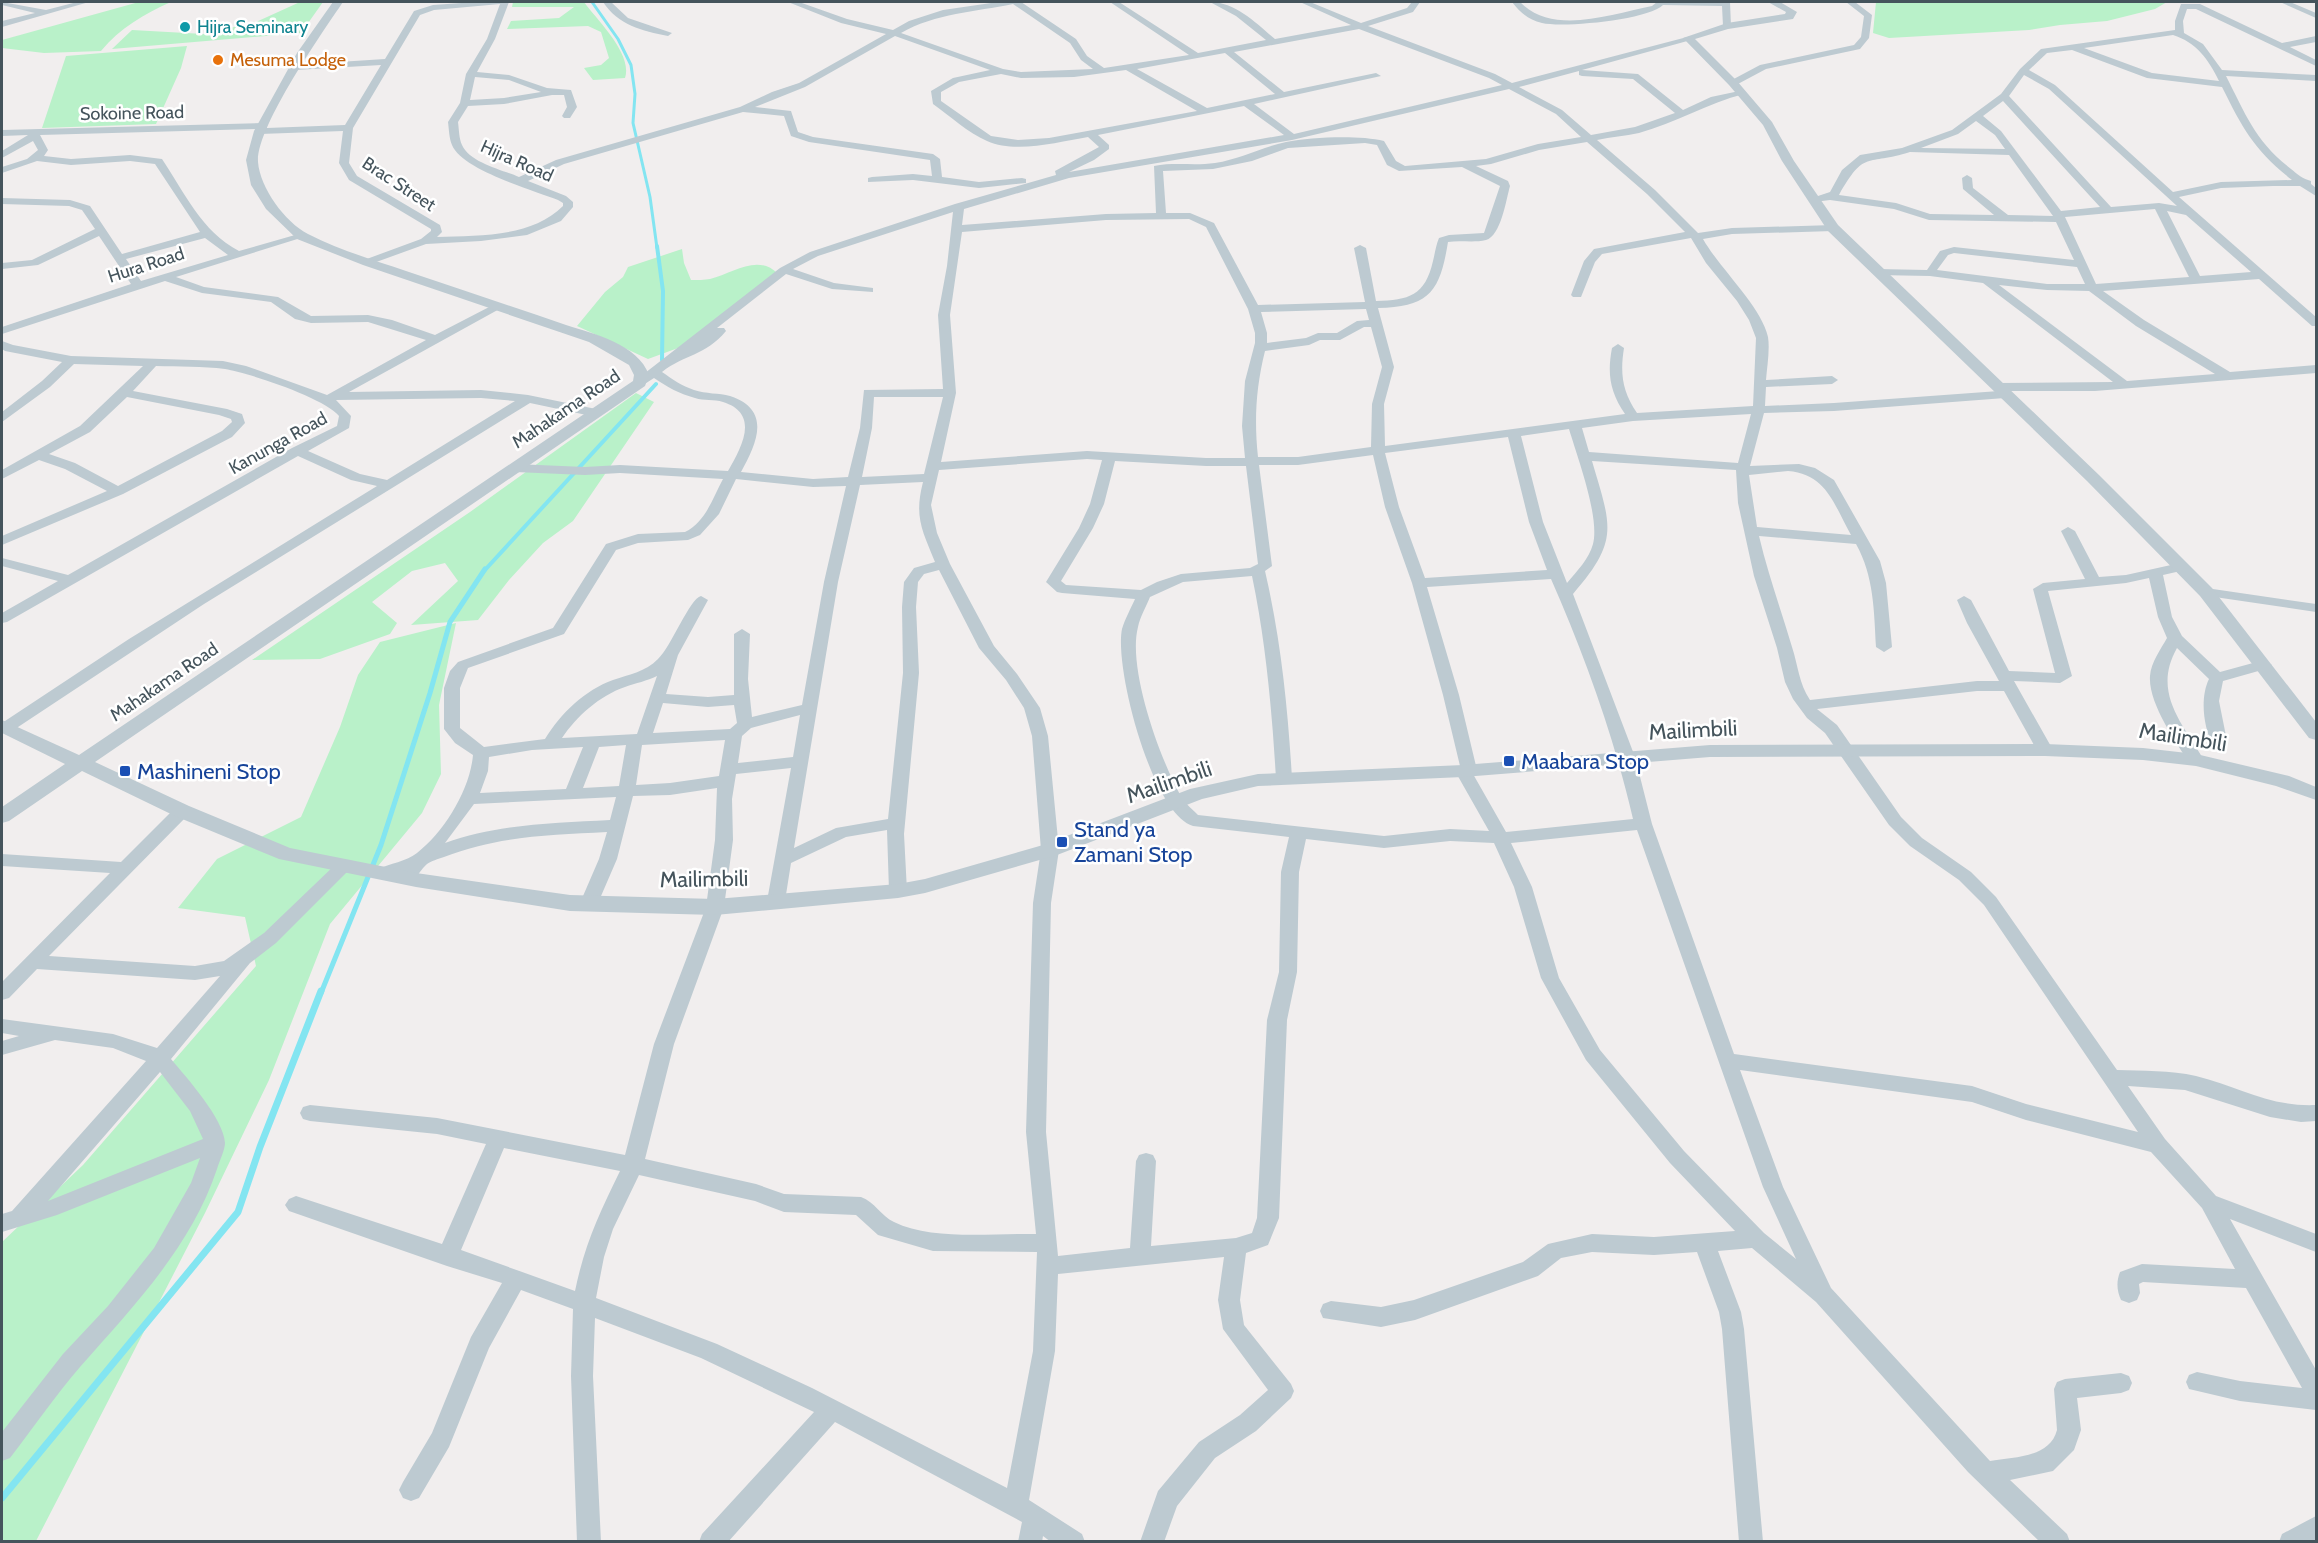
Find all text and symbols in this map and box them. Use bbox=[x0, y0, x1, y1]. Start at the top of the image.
place label: Hijra Seminary bbox=[197, 16, 308, 38]
marker: Hijra Seminary bbox=[178, 20, 192, 34]
place label: Mesuma Lodge bbox=[230, 49, 346, 71]
marker: Mesuma Lodge bbox=[211, 53, 225, 67]
street label: Sokoine Road bbox=[80, 101, 184, 125]
street label: Hijra Road bbox=[477, 135, 557, 187]
street label: Brac Street bbox=[358, 152, 440, 216]
street label: Hura Road bbox=[105, 242, 187, 288]
street label: Mahakama Road bbox=[508, 365, 624, 453]
street label: Kanunga Road bbox=[225, 407, 331, 479]
street label: Mahakama Road bbox=[106, 638, 222, 726]
street label: Mailimbili bbox=[1648, 714, 1738, 746]
street label: Mailimbili bbox=[2137, 717, 2229, 757]
place label: Maabara Stop bbox=[1521, 748, 1649, 775]
marker: Maabara Stop bbox=[1502, 754, 1516, 768]
street label: Mailimbili bbox=[1123, 755, 1215, 809]
place label: Mashineni Stop bbox=[137, 758, 281, 785]
marker: Mashineni Stop bbox=[118, 764, 132, 778]
place label: Stand ya Zamani Stop bbox=[1074, 816, 1192, 868]
marker: Stand ya Zamani Stop bbox=[1055, 835, 1069, 849]
street label: Mailimbili bbox=[659, 865, 749, 893]

